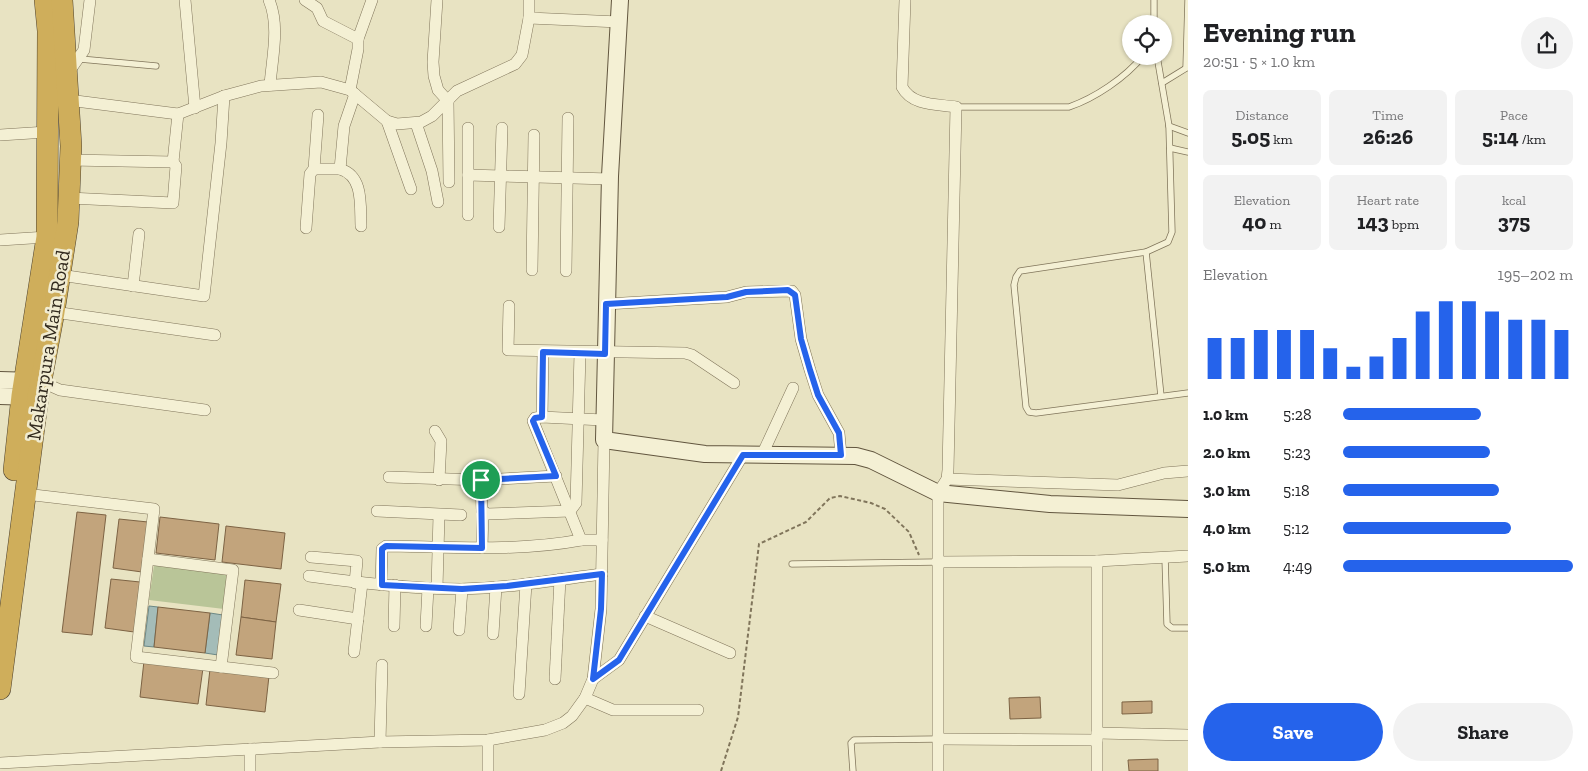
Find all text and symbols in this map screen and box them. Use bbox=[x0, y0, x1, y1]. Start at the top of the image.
map controls bbox=[1122, 15, 1172, 65]
button: locate bbox=[1122, 15, 1172, 65]
text: Evening run bbox=[1203, 16, 1356, 49]
button: share bbox=[1521, 17, 1573, 69]
text: 20:51 · 5 × 1.0 km bbox=[1203, 52, 1315, 71]
text: Distance bbox=[1236, 107, 1288, 124]
text: Time bbox=[1372, 107, 1404, 124]
text: Pace bbox=[1500, 107, 1528, 124]
text: 5.05 bbox=[1231, 124, 1270, 149]
text: 26:26 bbox=[1363, 124, 1413, 149]
text: 5:14 bbox=[1482, 124, 1519, 149]
text: km bbox=[1270, 131, 1293, 148]
text: /km bbox=[1519, 131, 1546, 148]
text: Elevation bbox=[1234, 192, 1290, 209]
text: Heart rate bbox=[1357, 192, 1419, 209]
text: kcal bbox=[1502, 192, 1526, 209]
text: 40 bbox=[1242, 209, 1266, 234]
text: 143 bbox=[1357, 209, 1389, 234]
text: 375 bbox=[1498, 209, 1530, 234]
text: m bbox=[1266, 216, 1282, 233]
text: bpm bbox=[1389, 216, 1419, 233]
street label: Makarpura Main Road bbox=[21, 248, 75, 442]
text: Elevation bbox=[1203, 265, 1268, 284]
text: 195–202 m bbox=[1497, 265, 1573, 284]
text: 1.0 km bbox=[1203, 405, 1248, 424]
text: 5:28 bbox=[1283, 405, 1312, 424]
text: 2.0 km bbox=[1203, 443, 1250, 462]
text: 5:23 bbox=[1283, 443, 1311, 462]
pin bbox=[460, 459, 502, 501]
icon: arrive bbox=[467, 466, 495, 494]
text: 3.0 km bbox=[1203, 481, 1250, 500]
text: 5:18 bbox=[1283, 481, 1310, 500]
text: 4.0 km bbox=[1203, 519, 1251, 538]
text: 5:12 bbox=[1283, 519, 1309, 538]
text: 5.0 km bbox=[1203, 557, 1250, 576]
text: 4:49 bbox=[1283, 557, 1312, 576]
button: Save bbox=[1203, 703, 1383, 761]
button: Share bbox=[1393, 703, 1573, 761]

